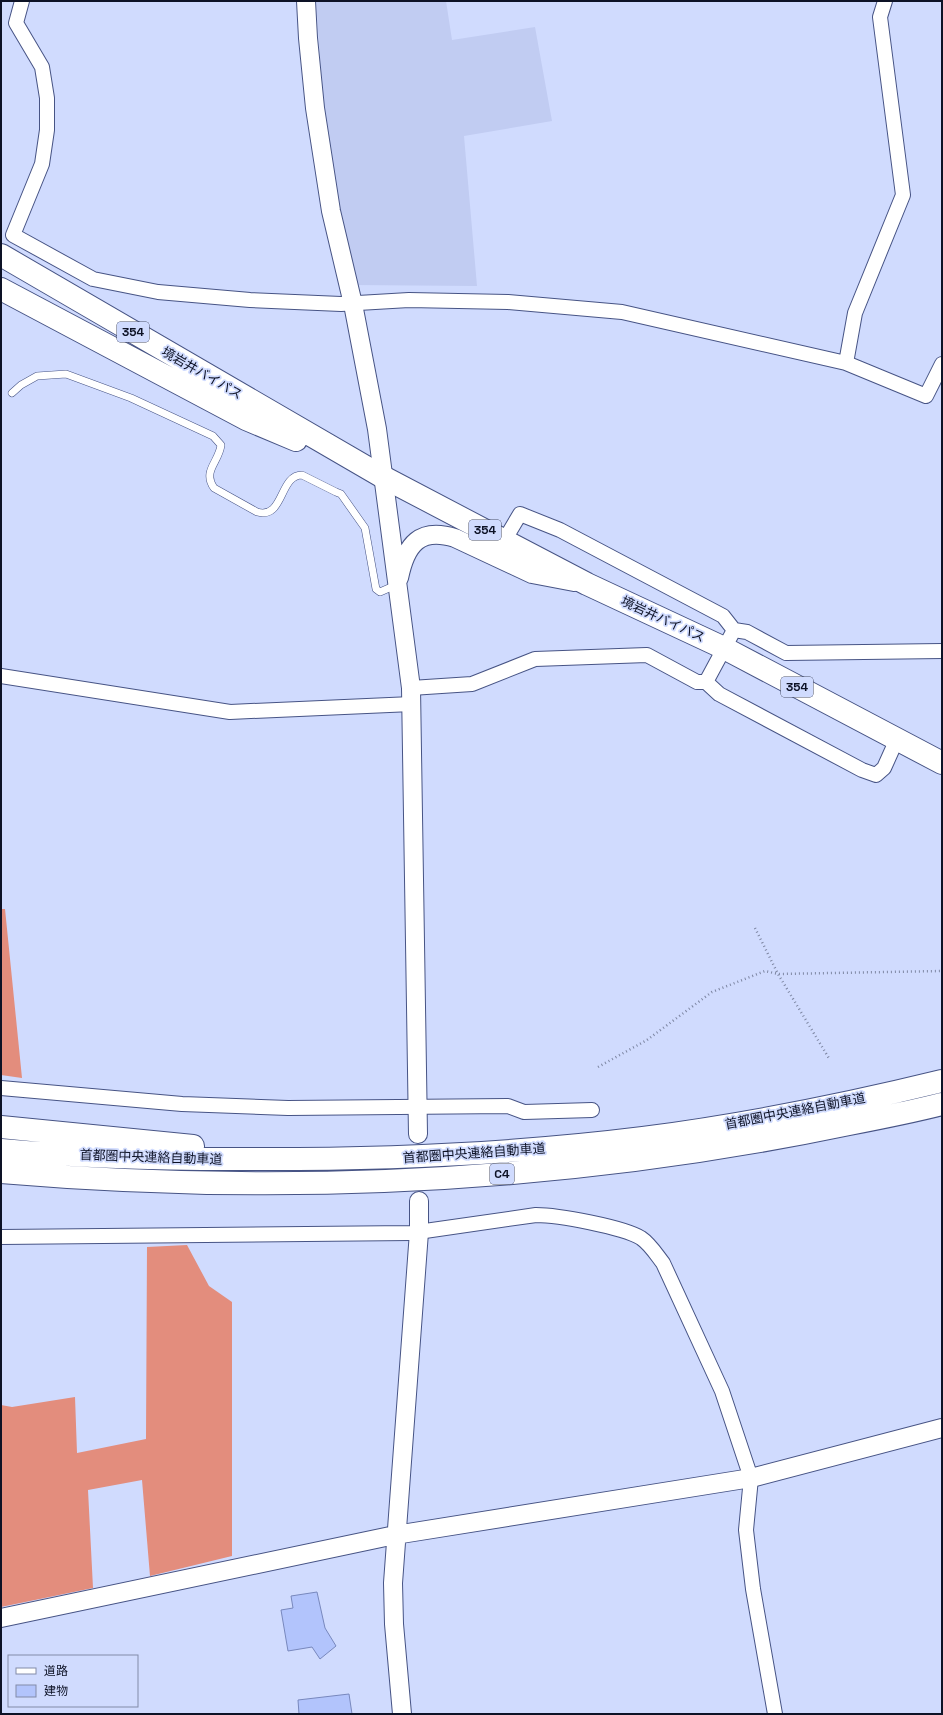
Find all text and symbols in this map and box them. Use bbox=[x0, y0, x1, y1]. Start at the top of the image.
road number: 354 bbox=[117, 322, 149, 342]
street label: 境岩井バイパス bbox=[158, 343, 246, 403]
road number: 354 bbox=[469, 520, 501, 540]
street label: 境岩井バイパス bbox=[618, 592, 708, 646]
road number: 354 bbox=[781, 677, 813, 697]
street label: 首都圏中央連絡自動車道 bbox=[723, 1089, 867, 1133]
street label: 首都圏中央連絡自動車道 bbox=[402, 1140, 546, 1166]
street label: 首都圏中央連絡自動車道 bbox=[79, 1146, 223, 1168]
road number: C4 bbox=[490, 1164, 514, 1184]
legend bbox=[8, 1655, 138, 1707]
text: 道路 bbox=[44, 1663, 68, 1679]
text: 建物 bbox=[44, 1683, 68, 1699]

